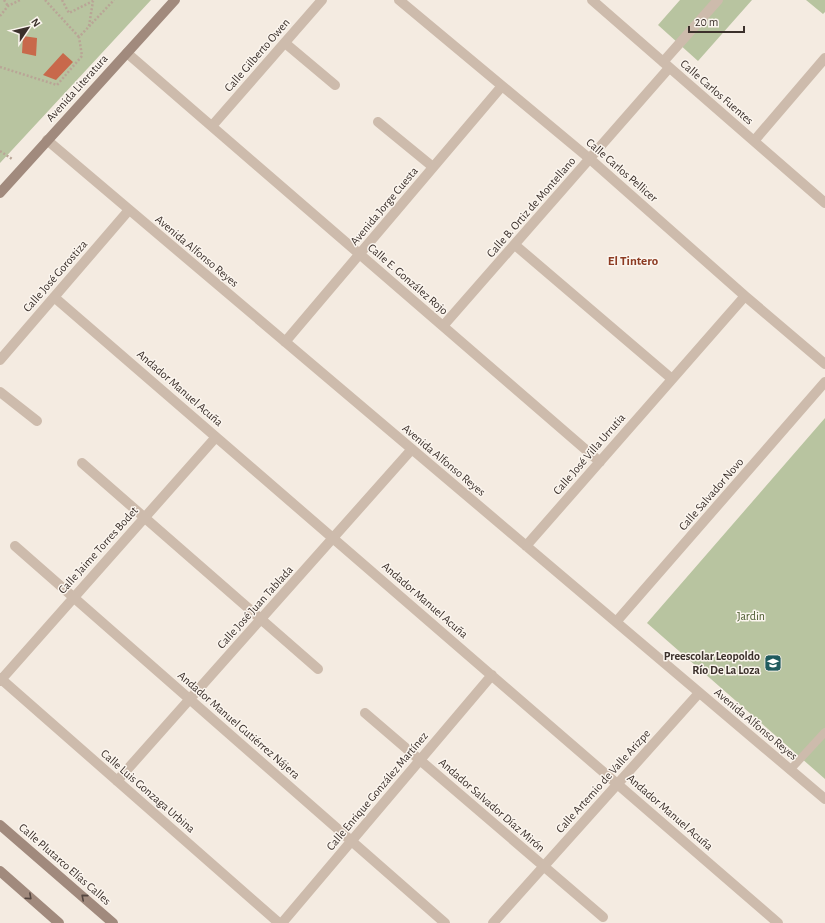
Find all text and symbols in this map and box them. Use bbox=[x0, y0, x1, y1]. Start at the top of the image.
north arrow bbox=[8, 8, 48, 48]
scale bar bbox=[689, 8, 744, 34]
text: N bbox=[29, 16, 42, 29]
street label: Calle Gilberto Owen bbox=[222, 16, 292, 94]
text: 20 m bbox=[695, 16, 718, 28]
street label: Avenida Literatura bbox=[44, 52, 110, 124]
street label: Calle Carlos Fuentes bbox=[678, 57, 756, 127]
street label: Calle Carlos Pellicer bbox=[584, 136, 660, 204]
street label: Calle B. Ortiz de Montellano bbox=[484, 154, 578, 259]
street label: Avenida Jorge Cuesta bbox=[348, 164, 420, 247]
street label: Avenida Alfonso Reyes bbox=[153, 213, 241, 290]
street label: Calle José Gorostiza bbox=[21, 237, 90, 314]
street label: Calle E. González Rojo bbox=[365, 241, 450, 318]
district label: El Tintero bbox=[608, 255, 659, 268]
street label: Andador Manuel Acuña bbox=[135, 348, 225, 429]
street label: Calle José Villa Urrutia bbox=[551, 411, 628, 497]
street label: Avenida Alfonso Reyes bbox=[400, 422, 488, 499]
street label: Calle Salvador Novo bbox=[676, 455, 746, 533]
street label: Calle Jaime Torres Bodet bbox=[56, 504, 140, 596]
street label: Andador Manuel Acuña bbox=[380, 560, 470, 641]
street label: Calle José Juan Tablada bbox=[215, 563, 296, 651]
park label: Jardin bbox=[737, 610, 765, 622]
place label: Preescolar Leopoldo Río De La Loza bbox=[664, 650, 760, 676]
school or university icon: Preescolar Leopoldo Río De La Loza bbox=[763, 653, 783, 673]
street label: Andador Manuel Gutiérrez Nájera bbox=[175, 669, 303, 782]
street label: Avenida Alfonso Reyes bbox=[712, 686, 800, 763]
street label: Calle Artemio de Valle Arizpe bbox=[554, 727, 652, 835]
street label: Calle Enrique González Martínez bbox=[324, 730, 430, 852]
street label: Calle Luis Gonzaga Urbina bbox=[99, 747, 198, 835]
street label: Andador Salvador Díaz Mirón bbox=[437, 756, 547, 854]
street label: Andador Manuel Acuña bbox=[625, 772, 715, 853]
street label: Calle Plutarco Elías Calles bbox=[17, 821, 113, 907]
one-way arrow bbox=[24, 892, 32, 899]
one-way arrow bbox=[81, 895, 89, 902]

